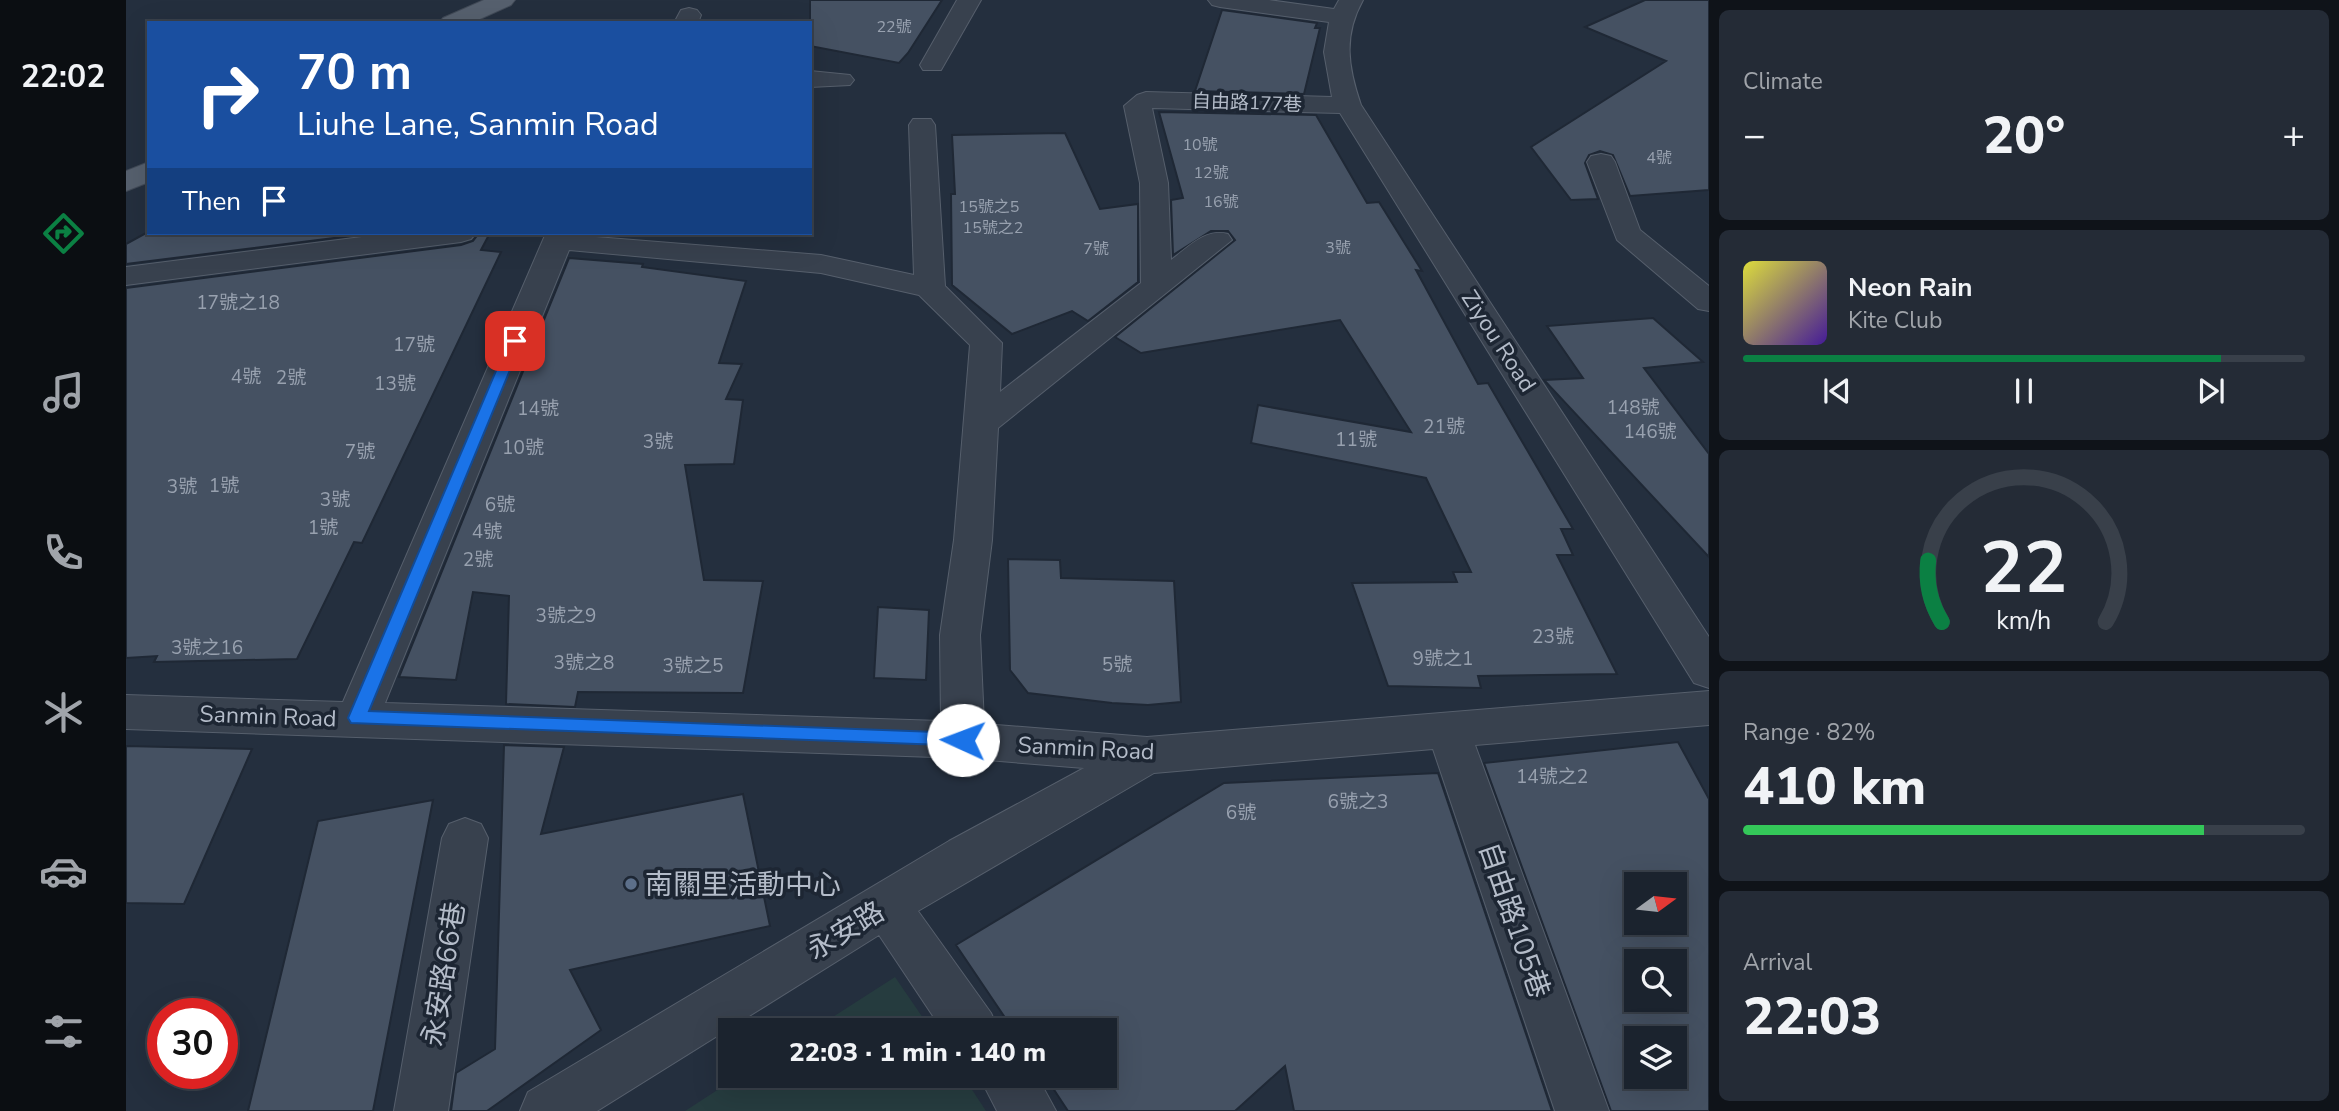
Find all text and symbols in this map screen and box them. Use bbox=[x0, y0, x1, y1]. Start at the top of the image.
house number: 22號 bbox=[876, 16, 912, 38]
text: 70 m bbox=[297, 39, 412, 106]
icon: right bbox=[182, 49, 273, 140]
text: 22:02 bbox=[21, 55, 105, 98]
text: Climate bbox=[1743, 66, 1823, 97]
street label: 自由路177巷 bbox=[1191, 88, 1302, 118]
text: 20° bbox=[1983, 100, 2065, 171]
text: Liuhe Lane, Sanmin Road bbox=[297, 103, 659, 146]
text: − bbox=[1743, 110, 1766, 161]
text: + bbox=[2282, 110, 2305, 161]
house number: 10號 bbox=[1182, 134, 1218, 156]
house number: 4號 bbox=[1646, 147, 1672, 169]
house number: 12號 bbox=[1193, 162, 1229, 184]
icon: arrive bbox=[255, 182, 293, 220]
text: Then bbox=[182, 184, 241, 219]
house number: 16號 bbox=[1203, 191, 1239, 213]
house number: 15號之5 bbox=[959, 196, 1019, 218]
icon: directions bbox=[39, 209, 88, 258]
house number: 15號之2 bbox=[963, 217, 1023, 239]
house number: 3號 bbox=[1325, 237, 1351, 259]
house number: 7號 bbox=[1083, 238, 1109, 260]
text: Neon Rain bbox=[1848, 270, 1973, 305]
street label: Ziyou Road bbox=[1454, 284, 1543, 398]
house number: 17號之18 bbox=[196, 290, 280, 316]
text: Kite Club bbox=[1848, 305, 1942, 336]
pin bbox=[485, 311, 545, 371]
icon: arrive bbox=[496, 322, 534, 360]
house number: 17號 bbox=[393, 332, 435, 358]
house number: 4號 bbox=[231, 364, 261, 390]
house number: 2號 bbox=[276, 365, 306, 391]
icon: music bbox=[39, 368, 88, 417]
house number: 13號 bbox=[374, 371, 416, 397]
icon: previous bbox=[1818, 372, 1856, 410]
icon: pause bbox=[2005, 372, 2043, 410]
icon: next bbox=[2192, 372, 2230, 410]
house number: 148號 bbox=[1606, 395, 1660, 421]
house number: 14號 bbox=[517, 396, 559, 422]
house number: 21號 bbox=[1423, 414, 1465, 440]
house number: 146號 bbox=[1623, 419, 1677, 445]
house number: 11號 bbox=[1335, 427, 1377, 453]
house number: 3號 bbox=[643, 429, 673, 455]
house number: 10號 bbox=[502, 435, 544, 461]
house number: 7號 bbox=[345, 439, 375, 465]
house number: 1號 bbox=[209, 473, 239, 499]
house number: 3號 bbox=[167, 474, 197, 500]
house number: 3號 bbox=[320, 487, 350, 513]
house number: 6號 bbox=[485, 492, 515, 518]
house number: 1號 bbox=[308, 515, 338, 541]
text: 22 bbox=[1980, 518, 2068, 618]
house number: 4號 bbox=[472, 519, 502, 545]
icon: phone bbox=[39, 528, 88, 577]
house number: 2號 bbox=[463, 547, 493, 573]
house number: 3號之9 bbox=[536, 603, 596, 629]
text: km/h bbox=[1996, 603, 2052, 637]
house number: 23號 bbox=[1532, 624, 1574, 650]
house number: 3號之16 bbox=[171, 635, 243, 661]
house number: 9號之1 bbox=[1413, 646, 1473, 672]
house number: 3號之8 bbox=[554, 650, 614, 676]
house number: 5號 bbox=[1102, 652, 1132, 678]
house number: 3號之5 bbox=[663, 653, 723, 679]
icon: climate bbox=[39, 688, 88, 737]
street label: Sanmin Road bbox=[199, 699, 337, 734]
position arrow bbox=[926, 703, 1000, 777]
text: Range · 82% bbox=[1743, 717, 1875, 748]
street label: Sanmin Road bbox=[1017, 729, 1155, 768]
text: 410 km bbox=[1743, 751, 1926, 822]
house number: 14號之2 bbox=[1516, 764, 1588, 790]
house number: 6號之3 bbox=[1328, 789, 1388, 815]
house number: 6號 bbox=[1226, 800, 1256, 826]
street label: 自由路105巷 bbox=[1470, 837, 1558, 1003]
icon: car bbox=[39, 847, 88, 896]
place label: 南關里活動中心 bbox=[645, 866, 841, 904]
north arrow bbox=[1624, 872, 1687, 934]
map controls bbox=[1624, 872, 1687, 1089]
marker: 南關里活動中心 bbox=[623, 876, 639, 892]
street label: 永安路 bbox=[800, 893, 891, 969]
street label: 永安路66巷 bbox=[414, 899, 474, 1049]
text: Arrival bbox=[1743, 947, 1812, 978]
button: search bbox=[1624, 949, 1687, 1012]
text: 22:03 bbox=[1743, 981, 1881, 1052]
speed limit sign: 30 bbox=[147, 998, 238, 1089]
icon: filters bbox=[39, 1007, 88, 1056]
button: layers bbox=[1624, 1026, 1687, 1089]
text: 22:03 · 1 min · 140 m bbox=[789, 1035, 1046, 1070]

